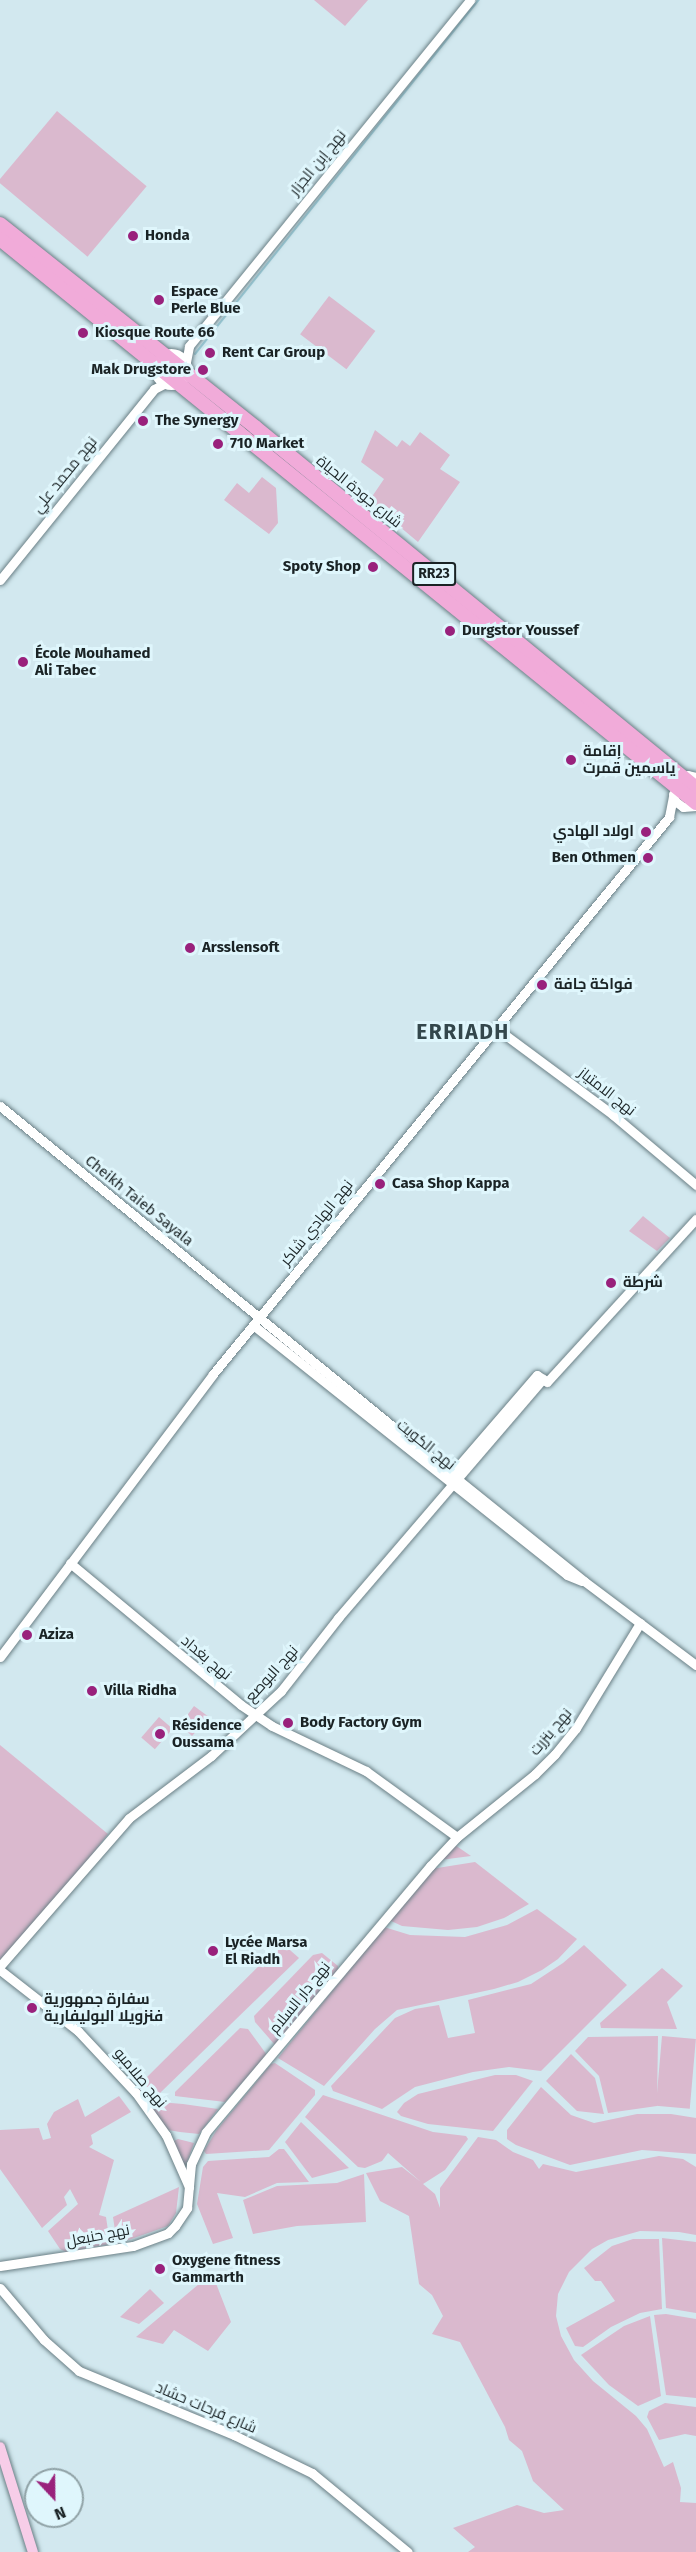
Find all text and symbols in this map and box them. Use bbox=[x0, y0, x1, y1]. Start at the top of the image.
street label: نهج إبن الجزار bbox=[286, 126, 350, 200]
place label: Honda bbox=[145, 227, 190, 245]
marker: Honda bbox=[126, 229, 140, 243]
place label: Espace Perle Blue bbox=[171, 282, 241, 317]
marker: Espace Perle Blue bbox=[152, 293, 166, 307]
place label: Kiosque Route 66 bbox=[95, 324, 215, 342]
marker: Kiosque Route 66 bbox=[76, 326, 90, 340]
place label: Rent Car Group bbox=[222, 344, 325, 362]
marker: Rent Car Group bbox=[203, 346, 217, 360]
place label: Mak Drugstore bbox=[91, 361, 191, 379]
marker: Mak Drugstore bbox=[196, 363, 210, 377]
place label: The Synergy bbox=[155, 412, 239, 430]
marker: The Synergy bbox=[136, 414, 150, 428]
street label: نهج محمد علي bbox=[29, 433, 101, 517]
place label: 710 Market bbox=[230, 435, 304, 453]
marker: 710 Market bbox=[211, 437, 225, 451]
street label: شارع جودة الحياة bbox=[313, 452, 405, 532]
place label: Spoty Shop bbox=[283, 558, 361, 576]
marker: Spoty Shop bbox=[366, 560, 380, 574]
road number: RR23 bbox=[412, 563, 456, 585]
place label: Durgstor Youssef bbox=[462, 622, 579, 640]
marker: Durgstor Youssef bbox=[443, 624, 457, 638]
place label: École Mouhamed Ali Tabec bbox=[35, 644, 150, 679]
marker: École Mouhamed Ali Tabec bbox=[16, 655, 30, 669]
place label: إقامة ياسمين قمرت bbox=[583, 742, 676, 777]
marker: إقامة ياسمين قمرت bbox=[564, 753, 578, 767]
place label: اولاد الهادي bbox=[553, 823, 634, 841]
marker: اولاد الهادي bbox=[639, 825, 653, 839]
place label: Ben Othmen bbox=[552, 849, 636, 867]
marker: Ben Othmen bbox=[641, 851, 655, 865]
place label: Arsslensoft bbox=[202, 939, 280, 957]
marker: Arsslensoft bbox=[183, 941, 197, 955]
place label: فواكة جافة bbox=[554, 976, 633, 994]
marker: فواكة جافة bbox=[535, 978, 549, 992]
district label: ERRIADH bbox=[416, 1019, 510, 1045]
street label: نهج الامتياز bbox=[575, 1064, 639, 1120]
street label: Cheikh Taieb Sayala bbox=[81, 1152, 197, 1250]
place label: Casa Shop Kappa bbox=[392, 1175, 509, 1193]
street label: نهج الهادي شاكر bbox=[277, 1176, 357, 1270]
marker: Casa Shop Kappa bbox=[373, 1177, 387, 1191]
place label: شرطة bbox=[623, 1274, 663, 1292]
marker: شرطة bbox=[604, 1276, 618, 1290]
street label: نهج الكويت bbox=[393, 1416, 459, 1474]
place label: Aziza bbox=[39, 1626, 74, 1644]
marker: Aziza bbox=[20, 1628, 34, 1642]
street label: نهج بغداد bbox=[177, 1632, 235, 1684]
street label: نهج البوصع bbox=[242, 1642, 302, 1706]
place label: Villa Ridha bbox=[104, 1682, 177, 1700]
marker: Villa Ridha bbox=[85, 1684, 99, 1698]
street label: نهج بنزرت bbox=[526, 1705, 576, 1759]
place label: Body Factory Gym bbox=[300, 1714, 422, 1732]
place label: Résidence Oussama bbox=[172, 1716, 242, 1751]
marker: Body Factory Gym bbox=[281, 1716, 295, 1730]
marker: Résidence Oussama bbox=[153, 1727, 167, 1741]
place label: Lycée Marsa El Riadh bbox=[225, 1933, 307, 1968]
marker: Lycée Marsa El Riadh bbox=[206, 1944, 220, 1958]
street label: نهج دار السلام bbox=[266, 1959, 334, 2037]
place label: سفارة جمهورية فنزويلا البوليفارية bbox=[44, 1990, 163, 2025]
marker: سفارة جمهورية فنزويلا البوليفارية bbox=[25, 2001, 39, 2015]
street label: نهج صلامبو bbox=[110, 2044, 170, 2112]
street label: نهج حنبعل bbox=[65, 2221, 131, 2251]
place label: Oxygene fitness Gammarth bbox=[172, 2251, 280, 2286]
marker: Oxygene fitness Gammarth bbox=[153, 2262, 167, 2276]
street label: شارع فرحات حشاد bbox=[153, 2379, 259, 2437]
north arrow bbox=[24, 2468, 84, 2528]
text: N bbox=[52, 2503, 69, 2524]

